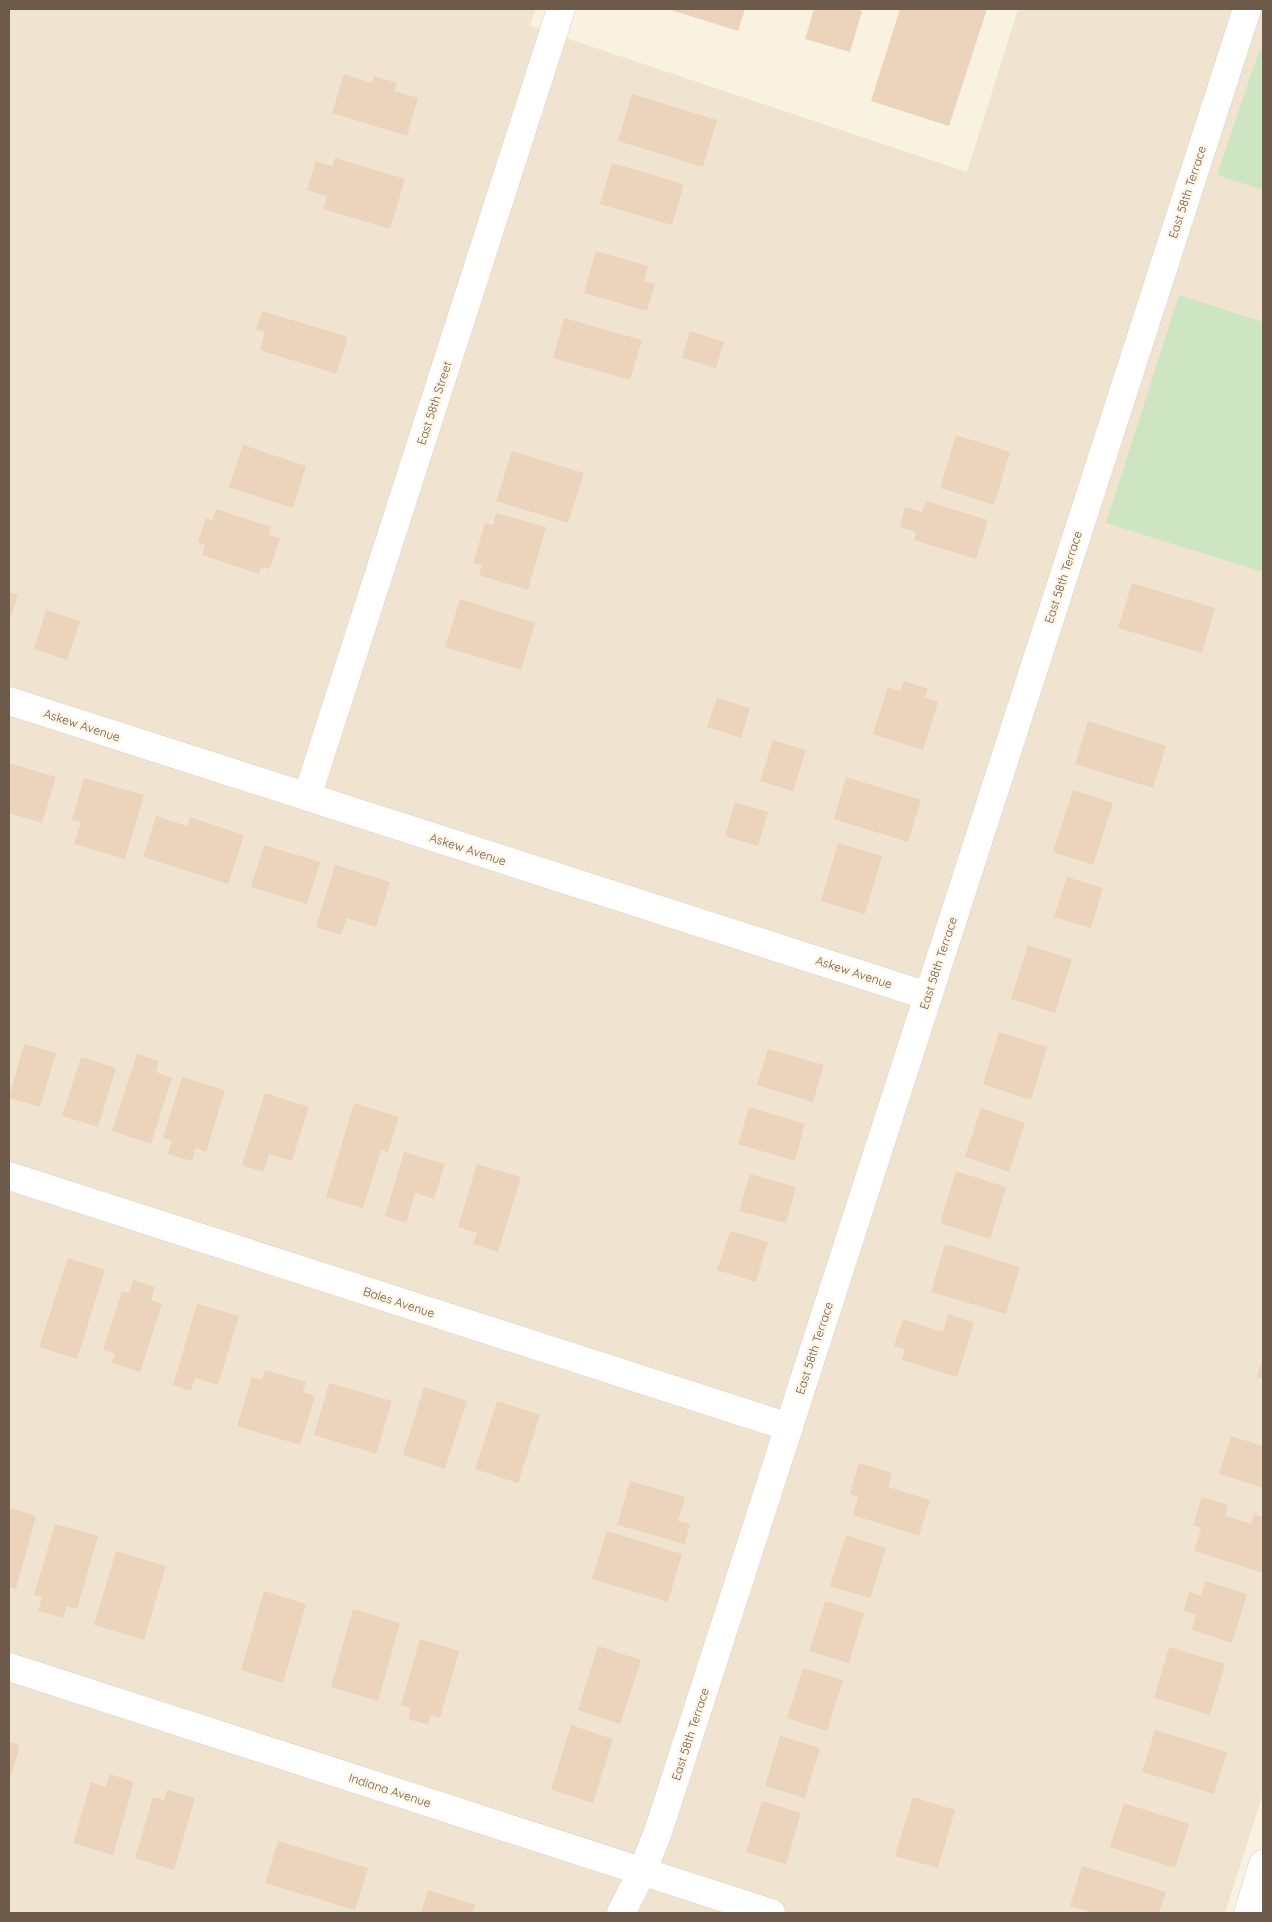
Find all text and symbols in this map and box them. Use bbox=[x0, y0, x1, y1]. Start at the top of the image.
street label: East 58th Terrace bbox=[1165, 144, 1209, 240]
street label: East 58th Street bbox=[413, 359, 455, 447]
street label: East 58th Terrace bbox=[1041, 529, 1085, 625]
street label: Askew Avenue bbox=[42, 706, 122, 745]
street label: Askew Avenue bbox=[428, 830, 508, 869]
street label: East 58th Terrace bbox=[916, 915, 960, 1011]
street label: Askew Avenue bbox=[814, 953, 894, 992]
street label: Bales Avenue bbox=[361, 1283, 437, 1321]
street label: East 58th Terrace bbox=[792, 1300, 836, 1396]
street label: East 58th Terrace bbox=[668, 1686, 712, 1782]
street label: Indiana Avenue bbox=[347, 1770, 433, 1810]

